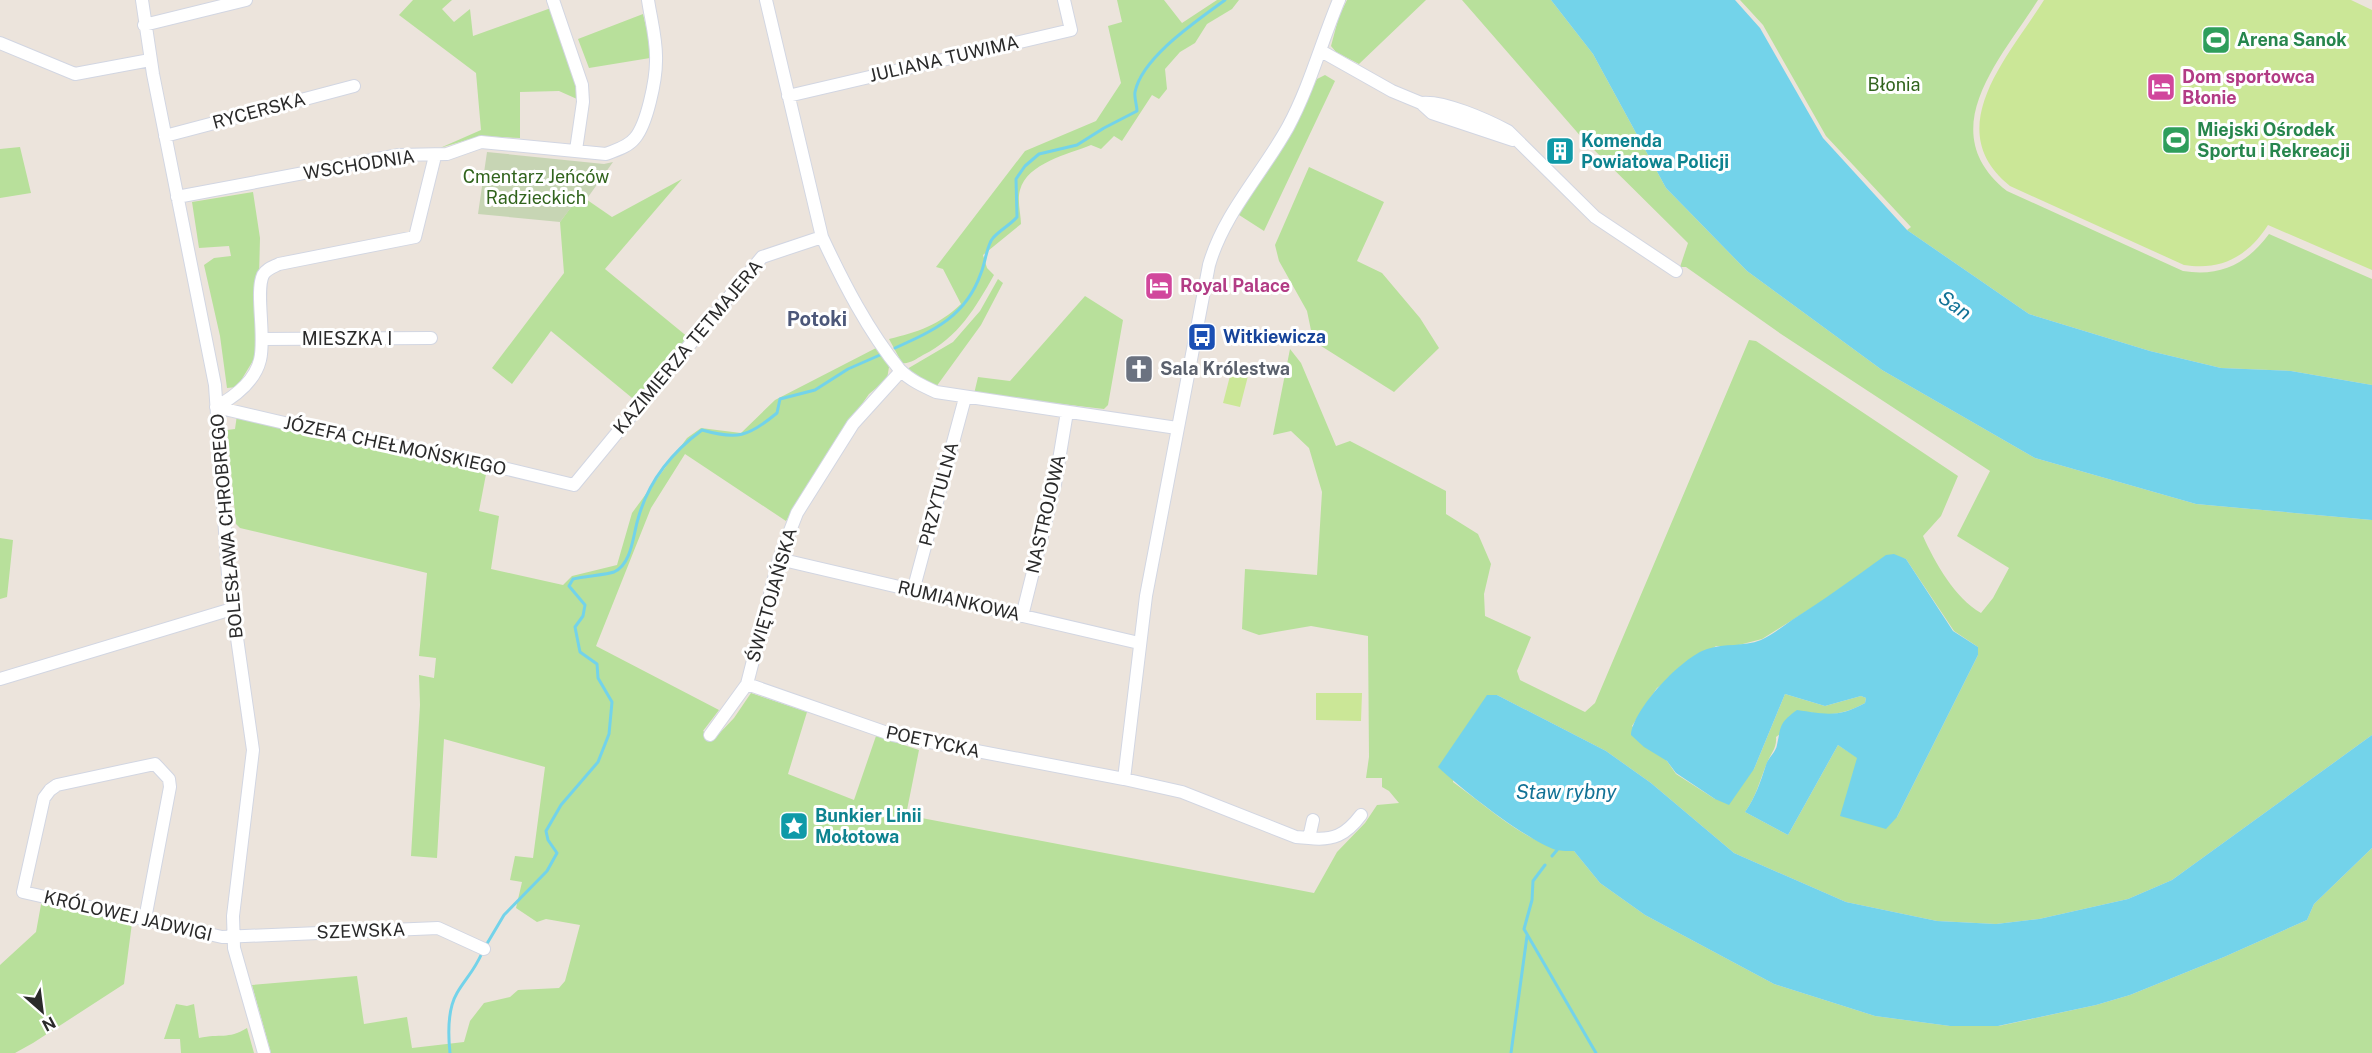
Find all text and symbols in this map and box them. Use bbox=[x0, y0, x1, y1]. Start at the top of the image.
sports icon: Arena Sanok bbox=[2200, 24, 2232, 56]
place label: Arena Sanok bbox=[2237, 29, 2347, 50]
street label: JULIANA TUWIMA bbox=[867, 31, 1021, 86]
place label: Dom sportowca Błonie bbox=[2182, 66, 2315, 108]
hotel icon: Dom sportowca Błonie bbox=[2145, 71, 2177, 103]
park label: Błonia bbox=[1868, 74, 1920, 95]
street label: RYCERSKA bbox=[210, 88, 308, 133]
place label: Miejski Ośrodek Sportu i Rekreacji bbox=[2197, 119, 2350, 161]
sports icon: Miejski Ośrodek Sportu i Rekreacji bbox=[2160, 124, 2192, 156]
place label: Komenda Powiatowa Policji bbox=[1581, 130, 1729, 172]
building icon: Komenda Powiatowa Policji bbox=[1544, 135, 1576, 167]
street label: WSCHODNIA bbox=[302, 145, 416, 184]
park label: Cmentarz Jeńców Radzieckich bbox=[463, 166, 609, 208]
street label: KAZIMIERZA TETMAJERA bbox=[609, 255, 767, 438]
hotel icon: Royal Palace bbox=[1143, 270, 1175, 302]
place label: Royal Palace bbox=[1180, 275, 1290, 296]
water label: San bbox=[1934, 285, 1976, 325]
district label: Potoki bbox=[787, 307, 847, 331]
bus stop icon: Witkiewicza bbox=[1186, 321, 1218, 353]
place label: Witkiewicza bbox=[1223, 326, 1326, 347]
street label: MIESZKA I bbox=[302, 328, 392, 349]
church icon: Sala Królestwa bbox=[1123, 353, 1155, 385]
place label: Sala Królestwa bbox=[1160, 358, 1290, 379]
street label: JÓZEFA CHEŁMOŃSKIEGO bbox=[282, 411, 508, 479]
street label: BOLESŁAWA CHROBREGO bbox=[206, 413, 247, 639]
street label: PRZYTULNA bbox=[915, 439, 963, 548]
street label: NASTROJOWA bbox=[1022, 452, 1069, 575]
street label: ŚWIĘTOJAŃSKA bbox=[741, 525, 801, 665]
street label: RUMIANKOWA bbox=[896, 576, 1023, 625]
street label: POETYCKA bbox=[884, 721, 982, 762]
water label: Staw rybny bbox=[1516, 780, 1617, 804]
place label: Bunkier Linii Mołotowa bbox=[815, 805, 921, 847]
place icon: Bunkier Linii Mołotowa bbox=[778, 810, 810, 842]
street label: KRÓLOWEJ JADWIGI bbox=[42, 885, 215, 945]
street label: SZEWSKA bbox=[316, 918, 406, 943]
north arrow bbox=[12, 981, 72, 1041]
text: N bbox=[39, 1012, 59, 1035]

